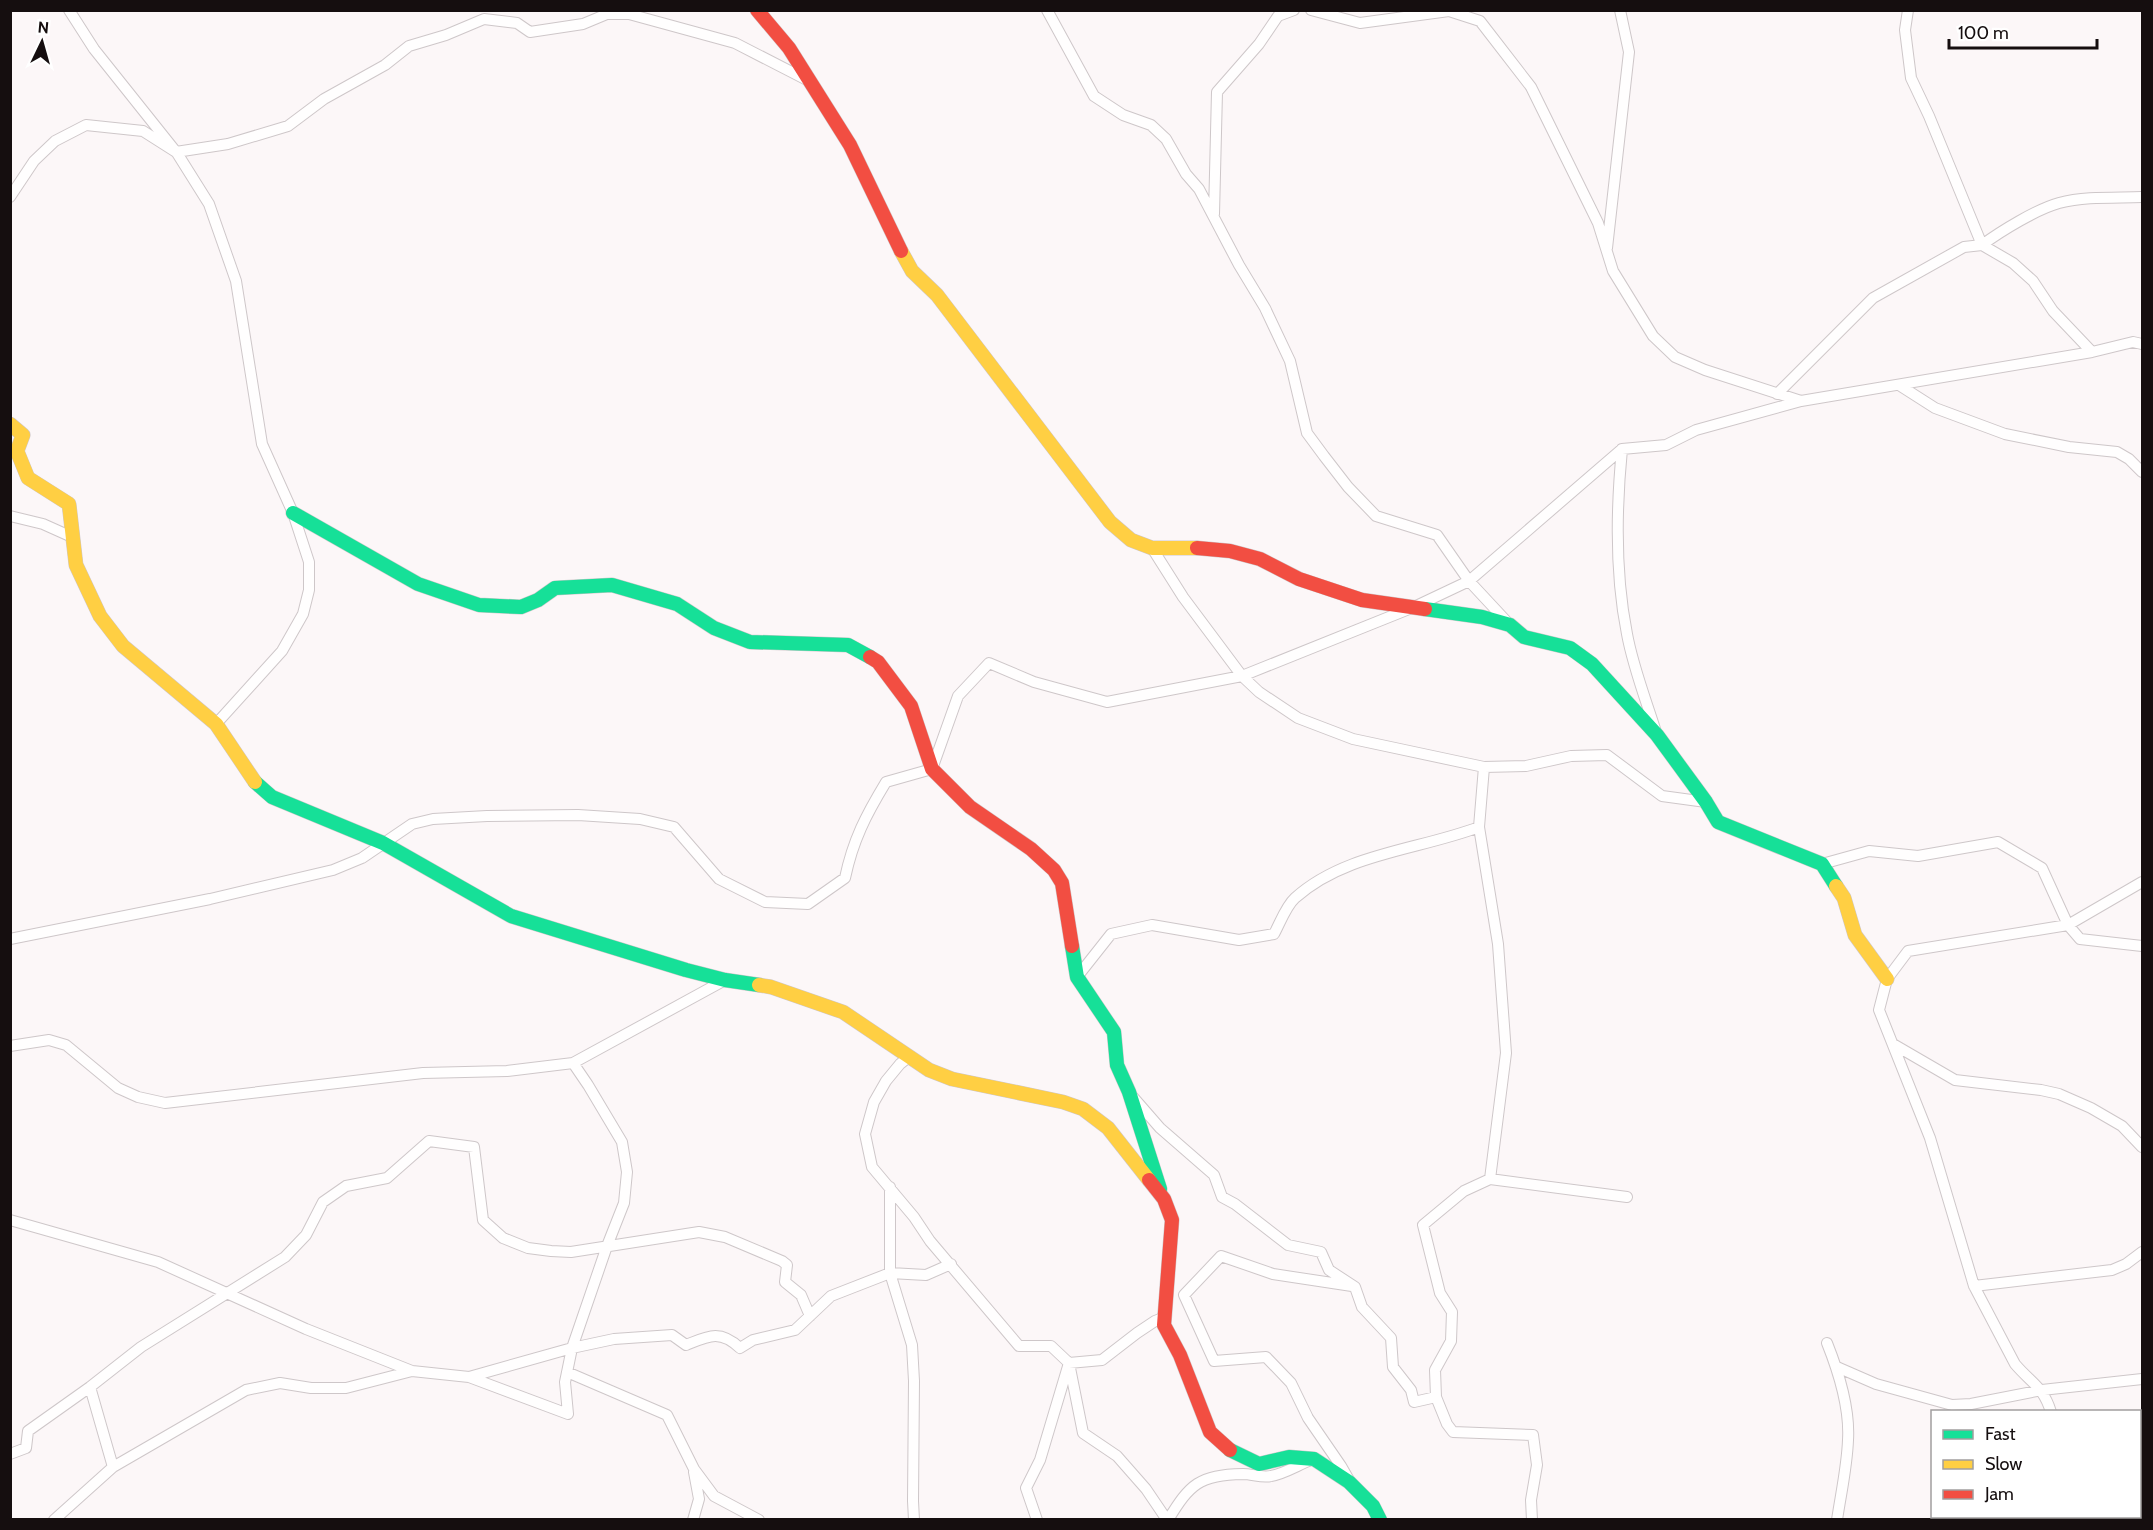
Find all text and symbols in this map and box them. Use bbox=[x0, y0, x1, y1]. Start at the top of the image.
north arrow bbox=[12, 12, 72, 72]
scale bar bbox=[1949, 12, 2098, 50]
text: N bbox=[37, 18, 50, 38]
text: 100 m bbox=[1958, 22, 2009, 44]
legend bbox=[1931, 1410, 2141, 1518]
text: Fast bbox=[1985, 1423, 2016, 1445]
text: Slow bbox=[1985, 1453, 2022, 1475]
text: Jam bbox=[1984, 1483, 2014, 1505]

